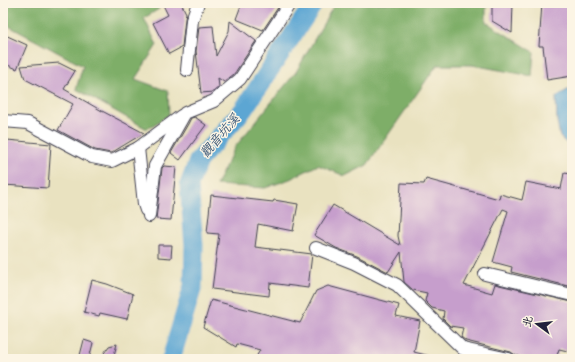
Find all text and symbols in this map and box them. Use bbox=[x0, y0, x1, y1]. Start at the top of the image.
water label: 觀音坑溪 bbox=[197, 110, 244, 161]
north arrow bbox=[517, 304, 557, 344]
text: 北 bbox=[520, 315, 536, 329]

